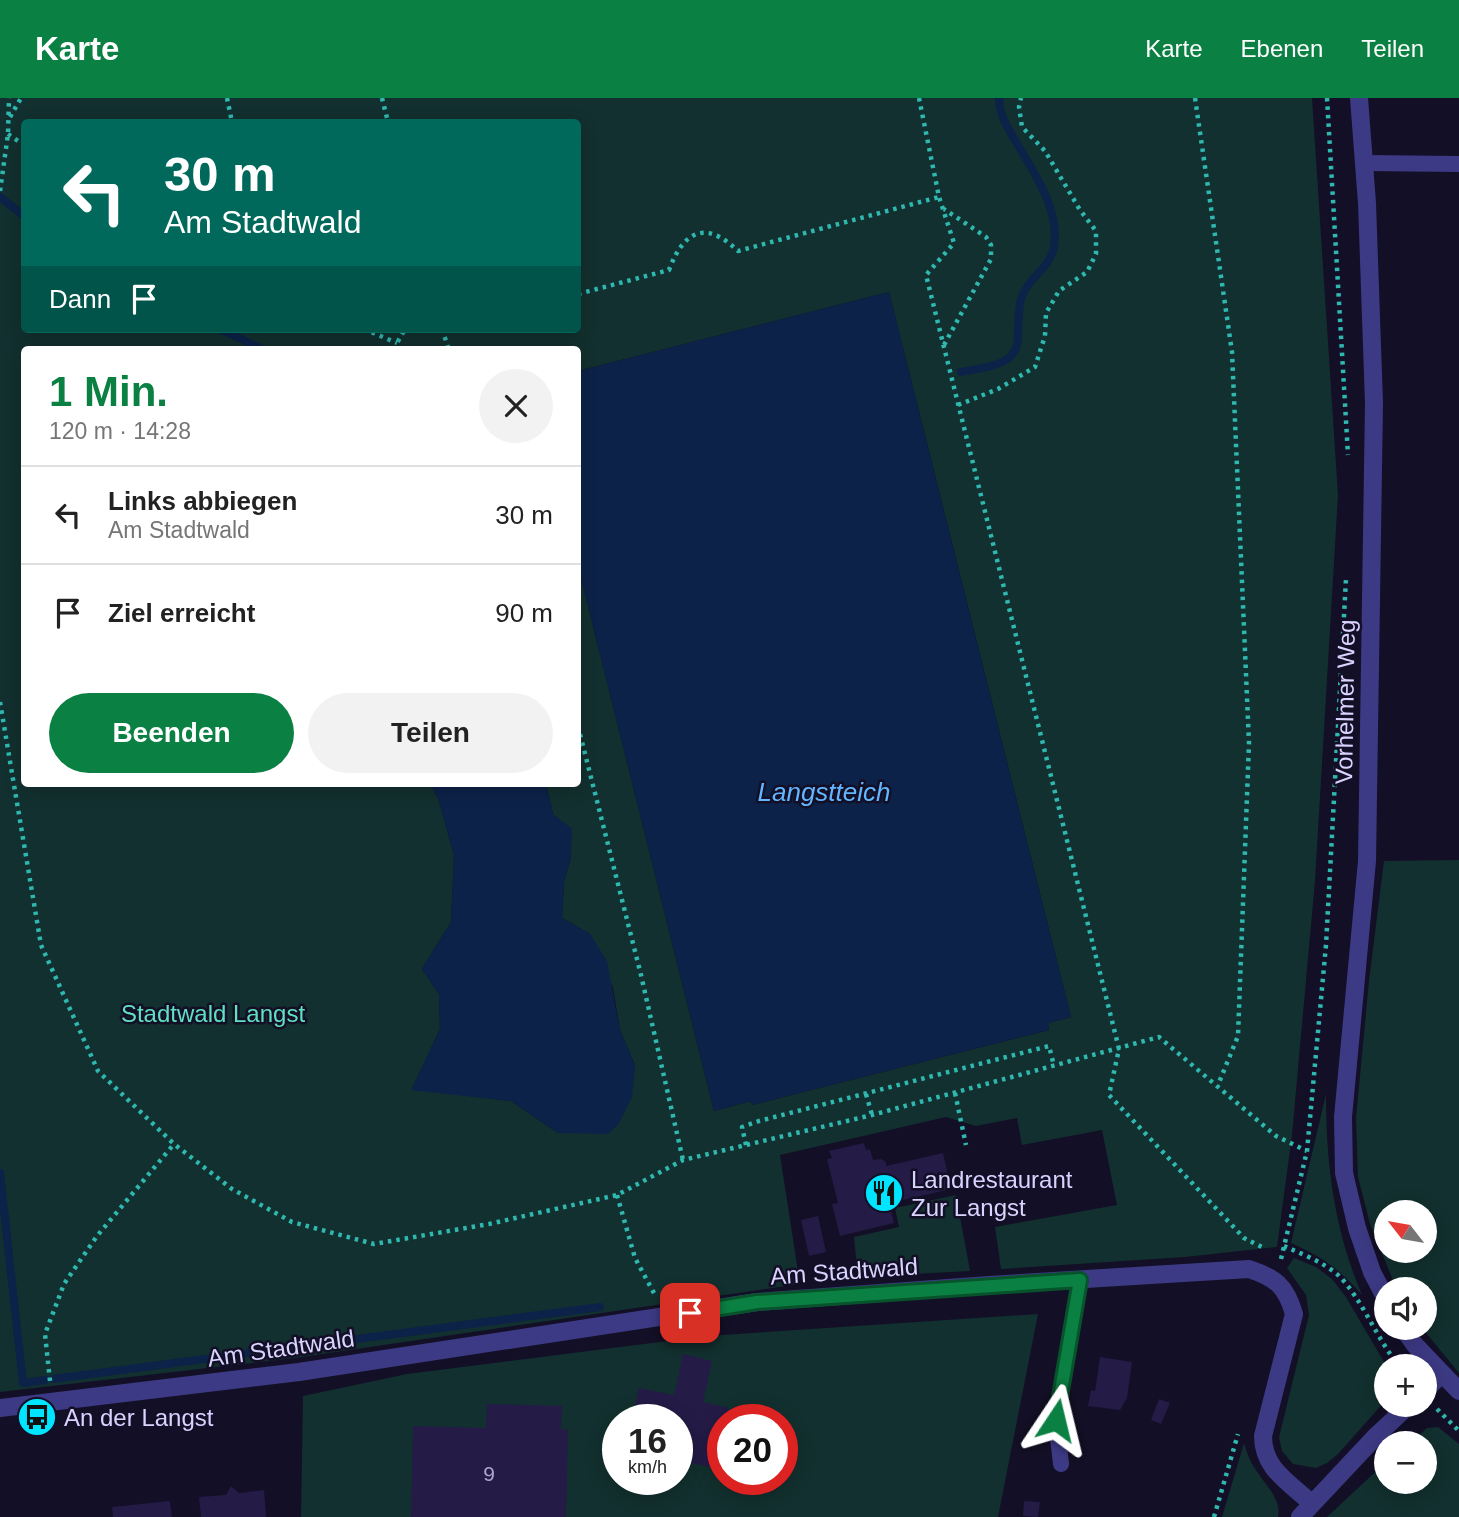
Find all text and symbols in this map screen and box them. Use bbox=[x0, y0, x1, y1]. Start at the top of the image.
text: Karte bbox=[35, 30, 119, 67]
text: Karte bbox=[1145, 35, 1203, 62]
text: Ebenen bbox=[1241, 35, 1323, 62]
text: Teilen bbox=[1361, 35, 1424, 62]
icon: left bbox=[49, 147, 140, 238]
text: 30 m bbox=[164, 147, 276, 201]
text: Am Stadtwald bbox=[164, 204, 361, 240]
icon: arrive bbox=[125, 280, 163, 318]
text: Dann bbox=[49, 284, 111, 314]
text: 1 Min. bbox=[49, 368, 168, 415]
button: close bbox=[479, 369, 553, 443]
text: 120 m · 14:28 bbox=[49, 418, 191, 444]
text: Links abbiegen bbox=[108, 486, 297, 516]
icon: left bbox=[49, 496, 87, 534]
text: 30 m bbox=[495, 500, 553, 530]
text: Am Stadtwald bbox=[108, 517, 250, 543]
icon: arrive bbox=[49, 594, 87, 632]
text: Ziel erreicht bbox=[108, 598, 255, 628]
text: 90 m bbox=[495, 598, 553, 628]
street label: Vorhelmer Weg bbox=[1330, 619, 1360, 785]
button: Beenden bbox=[49, 693, 294, 773]
button: Teilen bbox=[308, 693, 553, 773]
water label: Langstteich bbox=[758, 777, 890, 807]
park label: Stadtwald Langst bbox=[121, 1000, 305, 1027]
place label: Landrestaurant Zur Langst bbox=[911, 1166, 1073, 1221]
restaurant icon: Landrestaurant Zur Langst bbox=[863, 1172, 905, 1214]
north arrow bbox=[1374, 1200, 1437, 1264]
map controls bbox=[1374, 1200, 1437, 1494]
street label: Am Stadtwald bbox=[769, 1252, 919, 1290]
button: sound bbox=[1374, 1277, 1437, 1340]
pin bbox=[660, 1283, 720, 1343]
icon: arrive bbox=[671, 1294, 709, 1332]
street label: Am Stadtwald bbox=[206, 1324, 356, 1372]
button: + bbox=[1374, 1354, 1437, 1417]
position arrow bbox=[1019, 1383, 1093, 1457]
bus stop icon: An der Langst bbox=[16, 1396, 58, 1438]
place label: An der Langst bbox=[64, 1404, 214, 1431]
speed limit sign: 20 bbox=[707, 1404, 798, 1495]
text: 16 bbox=[628, 1421, 667, 1460]
button: − bbox=[1374, 1431, 1437, 1494]
text: km/h bbox=[628, 1457, 667, 1477]
house number: 9 bbox=[483, 1462, 495, 1485]

